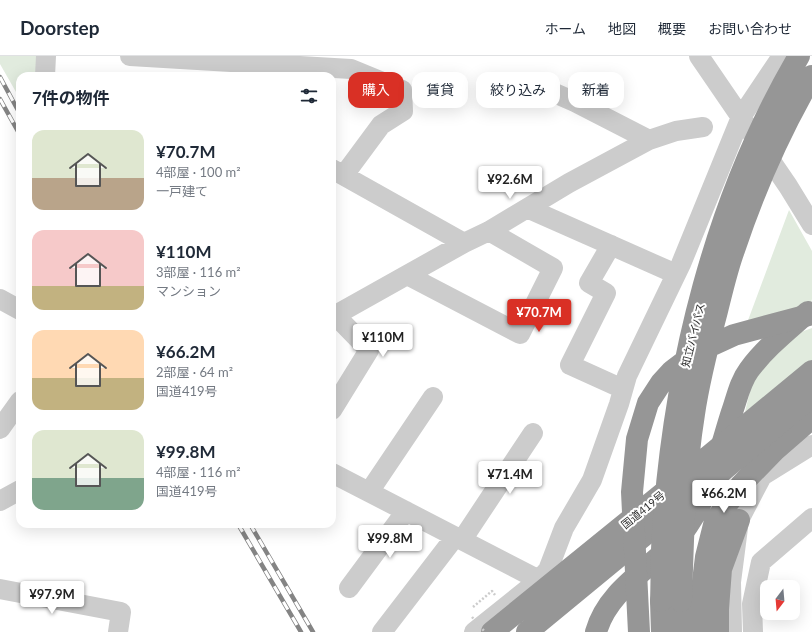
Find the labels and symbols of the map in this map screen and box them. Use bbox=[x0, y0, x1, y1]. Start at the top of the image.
pin: ¥92.6M bbox=[477, 166, 543, 200]
pin: ¥70.7M bbox=[506, 299, 572, 333]
street label: 知立バイパス bbox=[678, 301, 707, 368]
pin: ¥110M bbox=[355, 324, 411, 358]
pin: ¥71.4M bbox=[477, 461, 543, 495]
pin: ¥66.2M bbox=[691, 480, 757, 514]
street label: 国道419号 bbox=[618, 488, 667, 531]
pin: ¥99.8M bbox=[357, 525, 423, 559]
north arrow bbox=[760, 580, 800, 620]
pin: ¥97.9M bbox=[19, 581, 85, 615]

